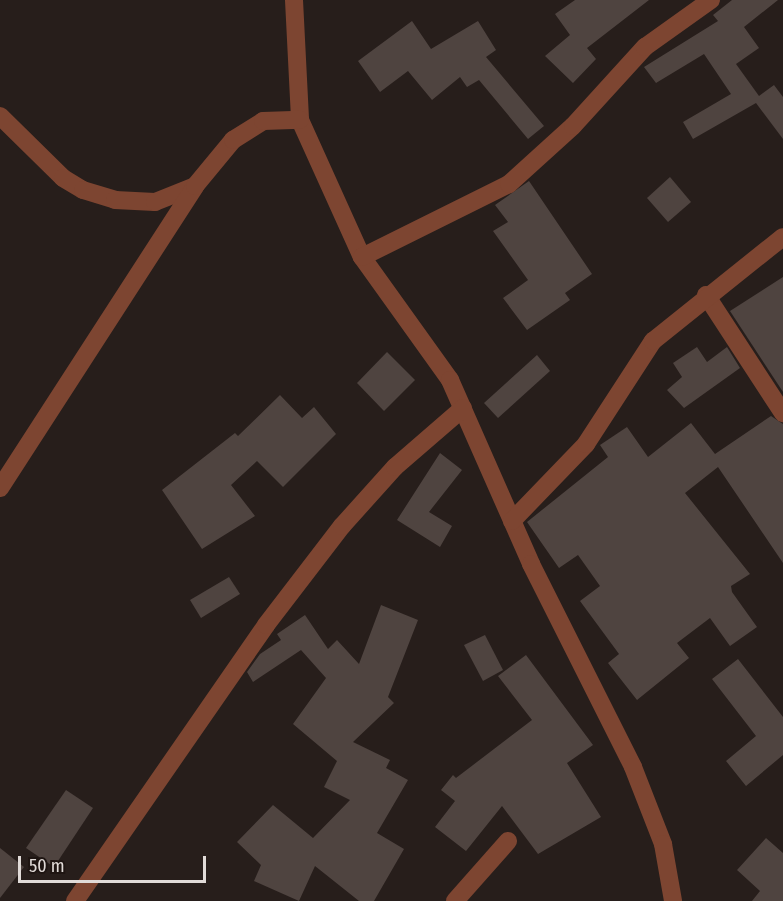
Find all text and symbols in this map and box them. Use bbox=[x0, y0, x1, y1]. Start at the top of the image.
scale bar bbox=[21, 844, 208, 882]
text: 50 m bbox=[29, 855, 65, 877]

